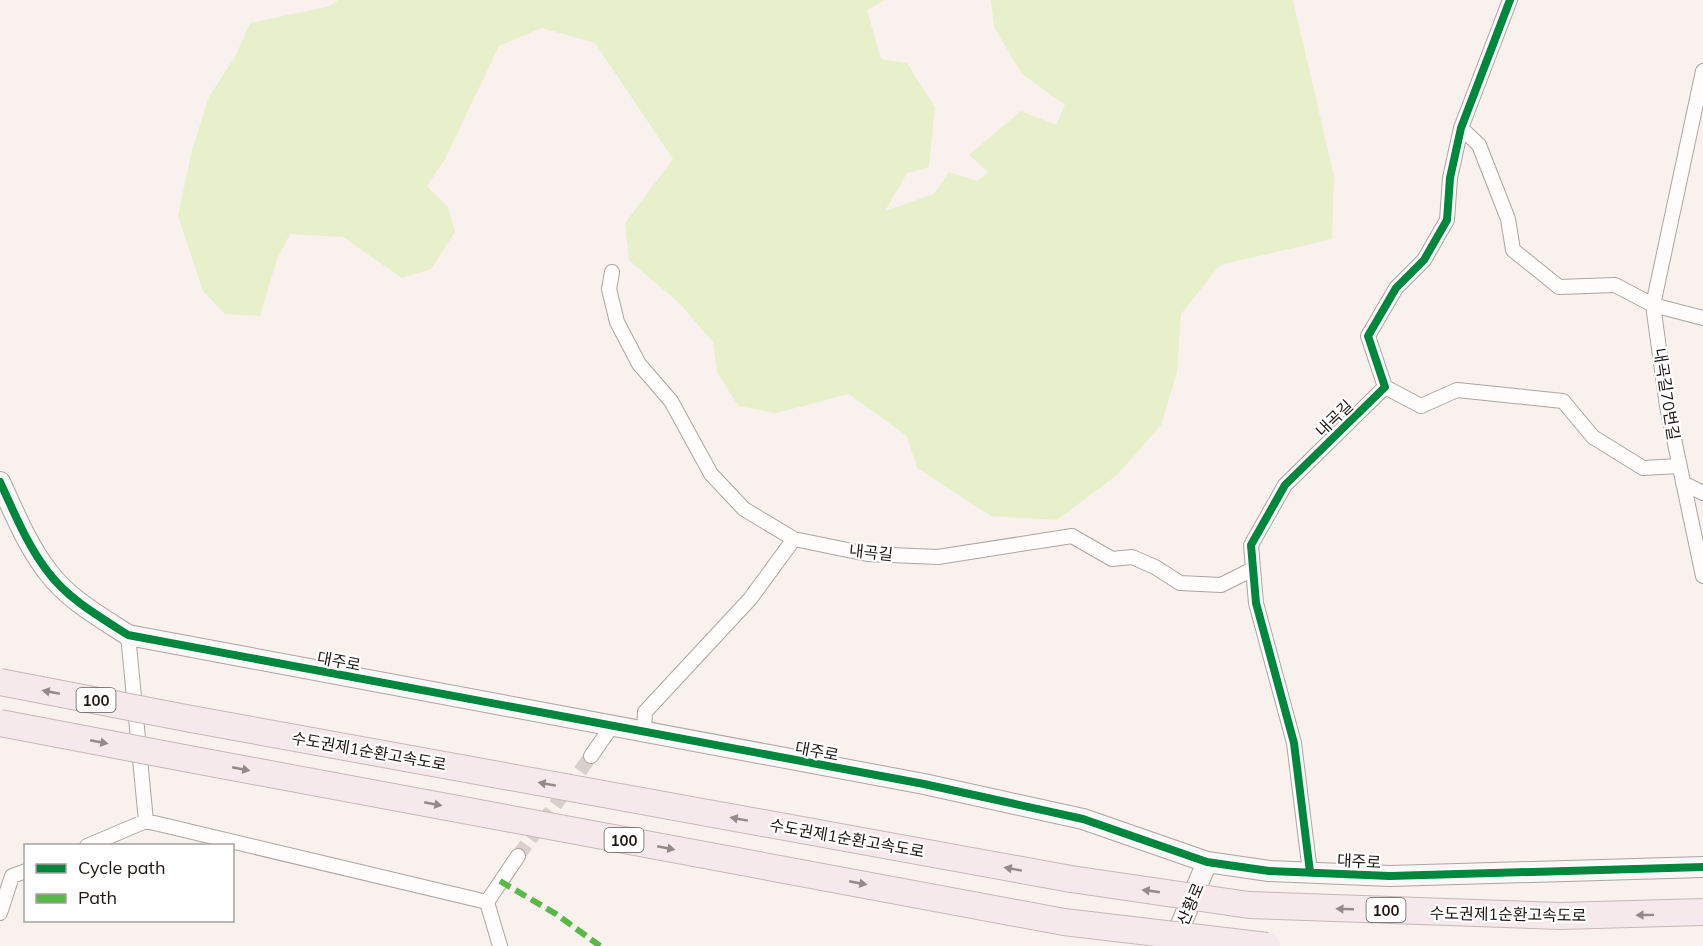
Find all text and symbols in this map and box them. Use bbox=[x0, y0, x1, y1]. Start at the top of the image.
street label: 내곡길70번길 bbox=[1650, 347, 1684, 441]
street label: 내곡길 bbox=[1311, 395, 1357, 441]
street label: 내곡길 bbox=[848, 540, 894, 564]
street label: 대주로 bbox=[315, 647, 363, 675]
one-way arrow bbox=[42, 687, 61, 696]
road number: 100 bbox=[76, 688, 116, 712]
street label: 수도권제1순환고속도로 bbox=[290, 728, 448, 775]
street label: 대주로 bbox=[793, 737, 841, 765]
one-way arrow bbox=[89, 738, 108, 747]
one-way arrow bbox=[232, 765, 251, 774]
one-way arrow bbox=[537, 779, 556, 788]
one-way arrow bbox=[424, 800, 443, 809]
one-way arrow bbox=[729, 814, 748, 823]
street label: 수도권제1순환고속도로 bbox=[768, 815, 926, 862]
road number: 100 bbox=[604, 828, 644, 852]
legend bbox=[24, 844, 234, 922]
one-way arrow bbox=[657, 844, 676, 853]
street label: 대주로 bbox=[1336, 850, 1382, 872]
text: Cycle path bbox=[78, 856, 165, 879]
one-way arrow bbox=[1004, 864, 1023, 873]
one-way arrow bbox=[849, 879, 868, 888]
street label: 산황로 bbox=[1172, 880, 1208, 928]
text: Path bbox=[78, 886, 117, 909]
one-way arrow bbox=[1141, 886, 1160, 895]
road number: 100 bbox=[1366, 898, 1406, 922]
street label: 수도권제1순환고속도로 bbox=[1429, 903, 1587, 925]
one-way arrow bbox=[1335, 904, 1354, 913]
one-way arrow bbox=[1635, 910, 1654, 920]

